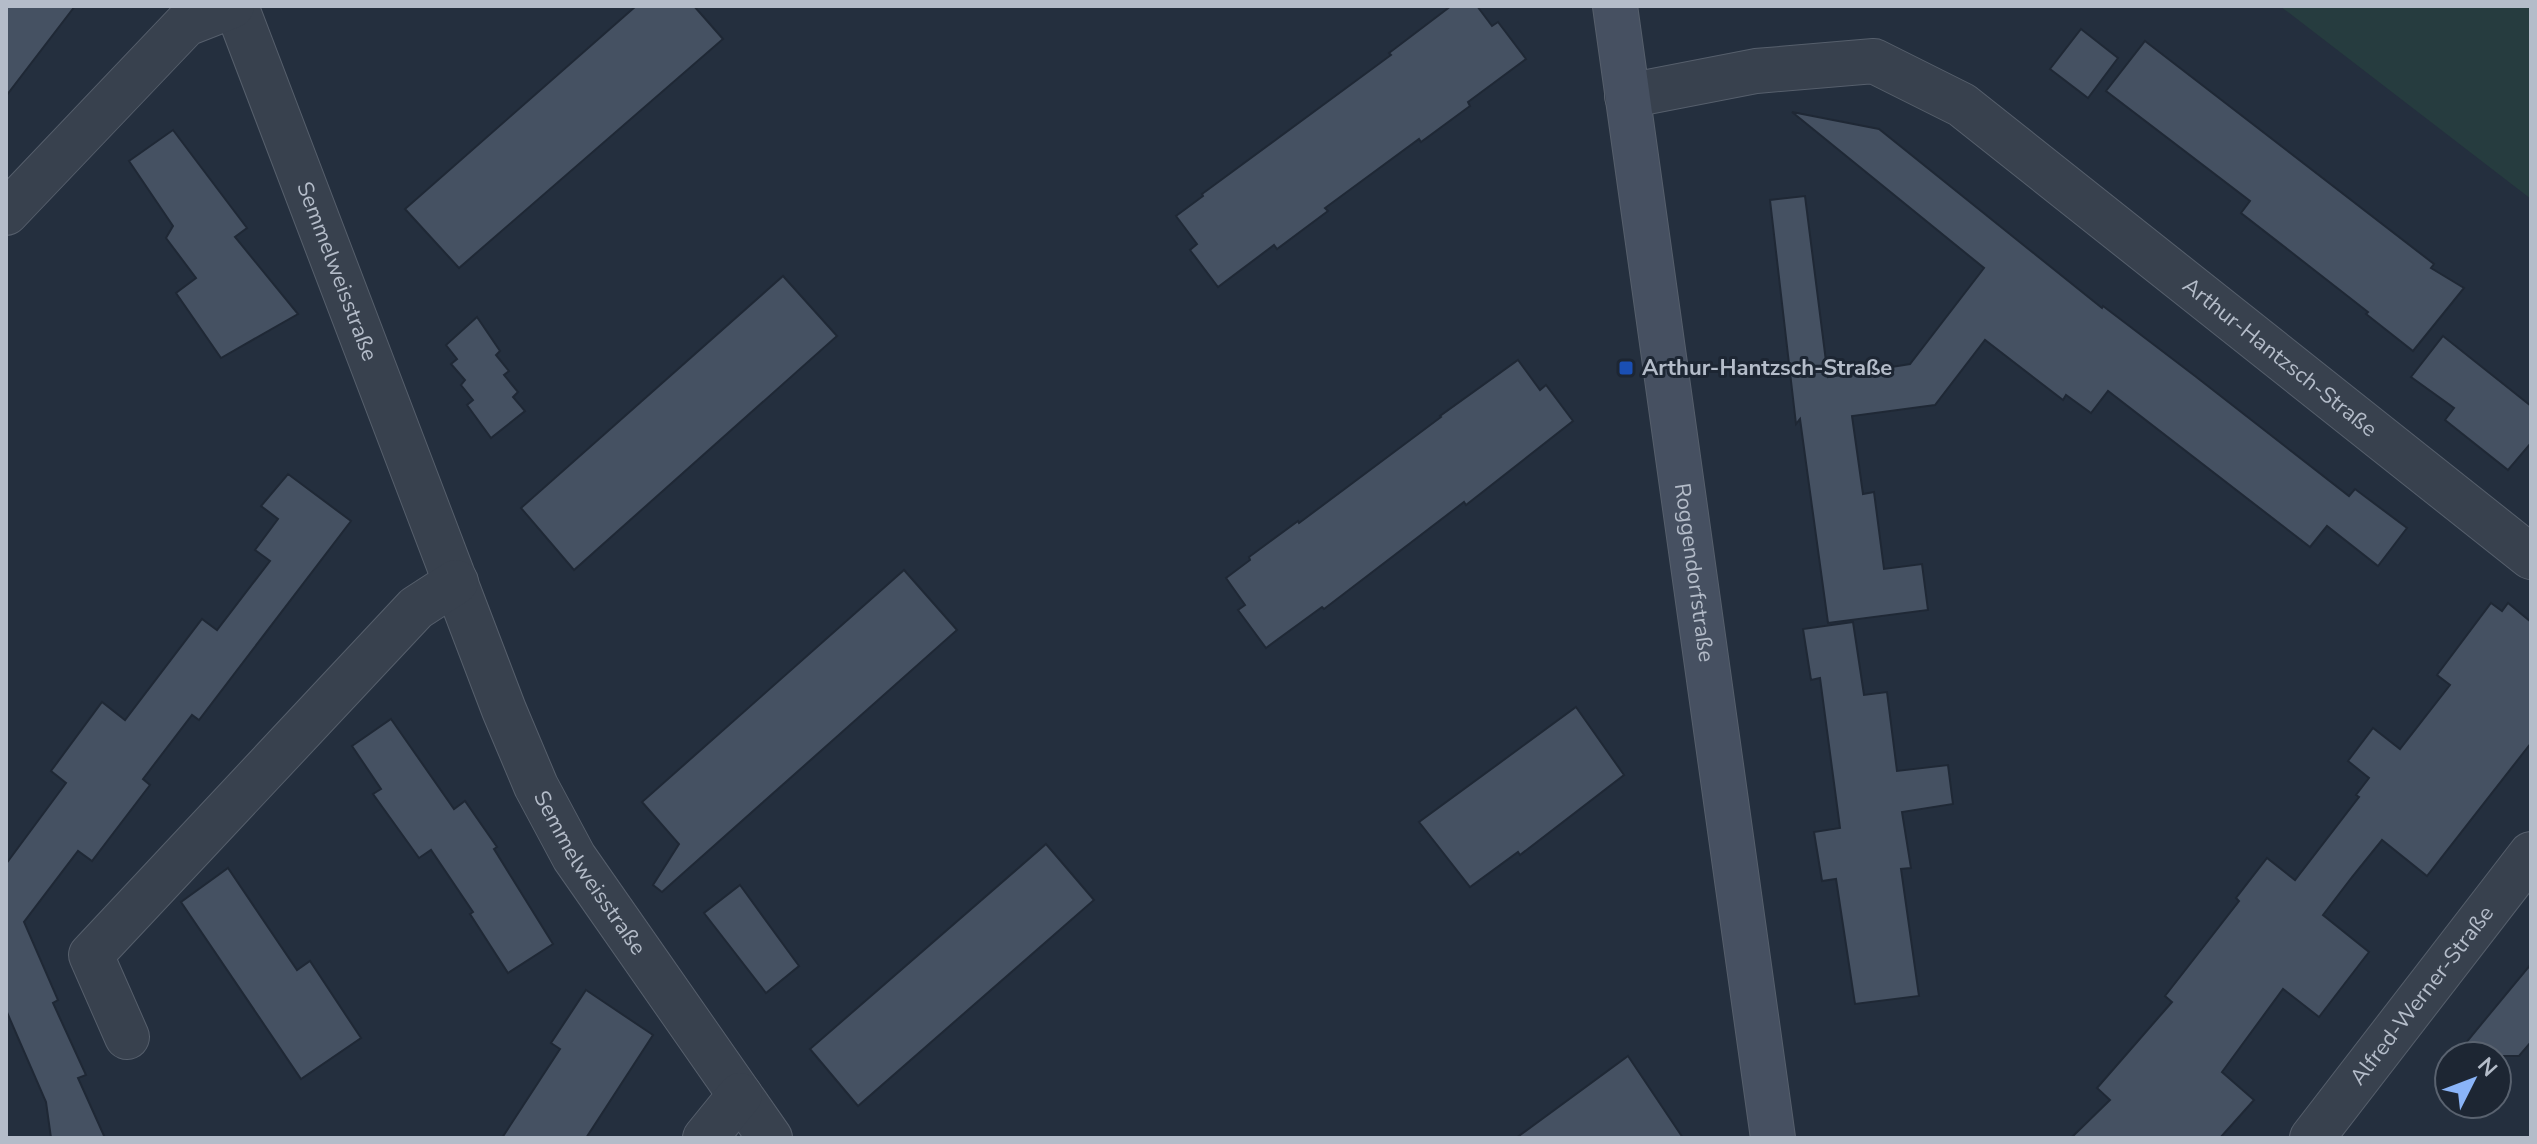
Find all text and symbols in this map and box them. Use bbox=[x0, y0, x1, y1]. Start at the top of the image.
street label: Semmelweisstraße bbox=[289, 177, 385, 365]
street label: Arthur-Hantzsch-Straße bbox=[2176, 271, 2383, 444]
place label: Arthur-Hantzsch-Straße bbox=[1642, 353, 1892, 383]
marker: Arthur-Hantzsch-Straße bbox=[1617, 359, 1635, 377]
street label: Roggendorfstraße bbox=[1667, 481, 1721, 664]
street label: Semmelweisstraße bbox=[526, 786, 653, 961]
street label: Alfred-Werner-Straße bbox=[2343, 899, 2501, 1091]
north arrow bbox=[2433, 1040, 2513, 1120]
text: N bbox=[2470, 1051, 2504, 1083]

